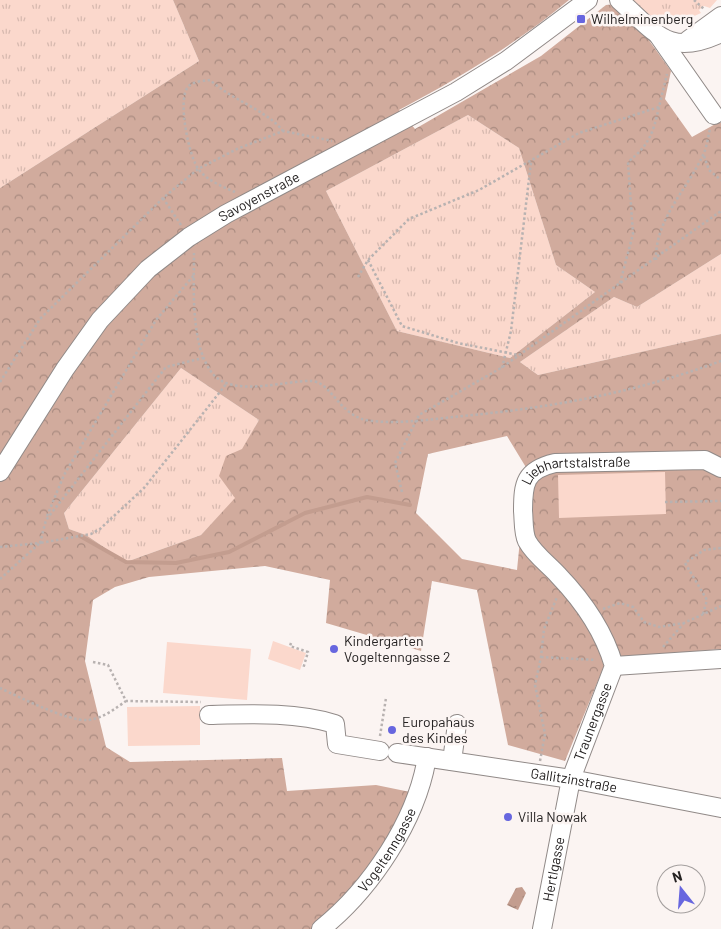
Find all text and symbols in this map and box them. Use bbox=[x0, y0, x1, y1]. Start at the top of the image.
place label: Wilhelminenberg bbox=[591, 10, 693, 27]
marker: Wilhelminenberg bbox=[575, 13, 587, 25]
street label: Savoyenstraße bbox=[215, 168, 302, 225]
street label: Liebhartstalstraße bbox=[517, 452, 631, 487]
place label: Kindergarten Vogeltenngasse 2 bbox=[344, 632, 450, 665]
marker: Kindergarten Vogeltenngasse 2 bbox=[328, 643, 340, 655]
street label: Traunergasse bbox=[570, 680, 615, 763]
place label: Europahaus des Kindes bbox=[402, 713, 475, 746]
marker: Europahaus des Kindes bbox=[386, 724, 398, 736]
street label: Gallitzinstraße bbox=[530, 764, 619, 796]
street label: Vogeltenngasse bbox=[354, 805, 419, 895]
place label: Villa Nowak bbox=[518, 808, 587, 825]
marker: Villa Nowak bbox=[502, 811, 514, 823]
street label: Hertlgasse bbox=[539, 835, 568, 903]
north arrow bbox=[656, 864, 706, 914]
text: N bbox=[670, 867, 684, 886]

